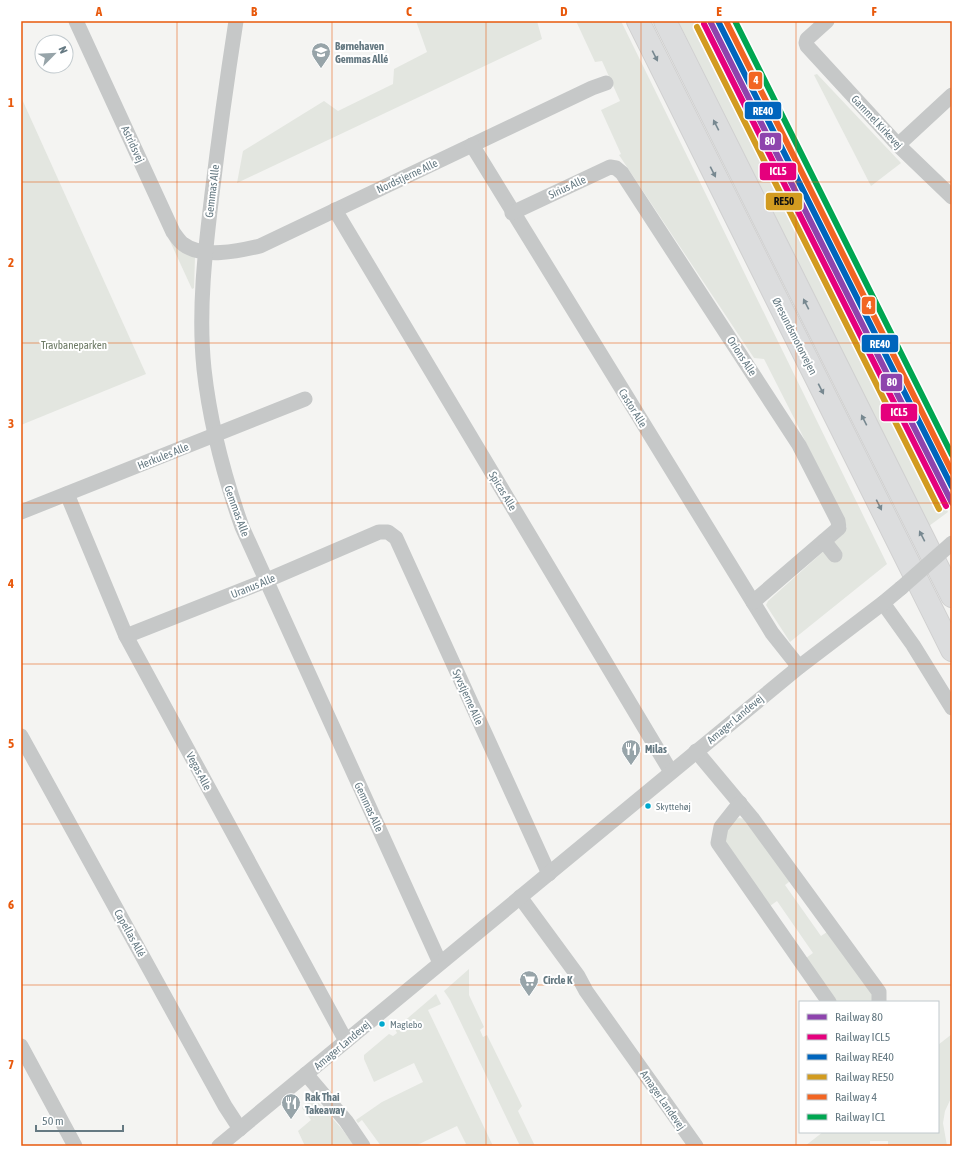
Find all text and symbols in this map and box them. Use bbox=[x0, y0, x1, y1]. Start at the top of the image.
text: A bbox=[95, 4, 103, 19]
text: B bbox=[251, 4, 258, 19]
text: C bbox=[406, 4, 412, 19]
text: D bbox=[560, 4, 568, 19]
text: E bbox=[716, 4, 722, 19]
text: F bbox=[871, 4, 877, 19]
north arrow bbox=[34, 34, 74, 74]
place label: Børnehaven Gemmas Allé bbox=[335, 40, 388, 65]
school or university icon: Børnehaven Gemmas Allé bbox=[310, 41, 332, 69]
text: N bbox=[56, 45, 70, 55]
one-way arrow bbox=[652, 50, 658, 62]
line badge: 4 bbox=[748, 71, 763, 90]
text: 4 bbox=[752, 74, 759, 86]
street label: Gammel Kirkevej bbox=[849, 93, 905, 151]
text: 1 bbox=[8, 95, 14, 110]
line badge: RE40 bbox=[744, 101, 782, 120]
text: RE40 bbox=[753, 105, 773, 117]
one-way arrow bbox=[713, 119, 720, 130]
street label: Astridsvej bbox=[119, 124, 147, 164]
line badge: 80 bbox=[759, 132, 782, 151]
text: 80 bbox=[765, 135, 775, 147]
street label: Nordstjerne Alle bbox=[375, 157, 439, 195]
line badge: ICL5 bbox=[759, 162, 797, 181]
street label: Gemmas Alle bbox=[203, 164, 221, 218]
text: ICL5 bbox=[769, 165, 787, 177]
one-way arrow bbox=[710, 166, 716, 178]
street label: Sirius Alle bbox=[546, 173, 588, 201]
line badge: RE50 bbox=[765, 192, 803, 211]
text: RE50 bbox=[774, 195, 794, 207]
text: 2 bbox=[8, 255, 14, 270]
street label: Øresundsmotorvejen bbox=[770, 295, 820, 377]
line badge: 4 bbox=[861, 296, 876, 315]
one-way arrow bbox=[803, 298, 809, 309]
text: 4 bbox=[865, 299, 872, 311]
street label: Orions Alle bbox=[725, 334, 759, 378]
line badge: RE40 bbox=[861, 334, 899, 353]
text: RE40 bbox=[870, 338, 890, 350]
park label: Travbaneparken bbox=[41, 339, 107, 351]
line badge: 80 bbox=[880, 373, 903, 392]
text: 80 bbox=[887, 376, 897, 388]
one-way arrow bbox=[818, 383, 824, 394]
street label: Castor Alle bbox=[617, 387, 649, 429]
line badge: ICL5 bbox=[880, 403, 918, 422]
text: ICL5 bbox=[890, 406, 908, 418]
one-way arrow bbox=[861, 414, 867, 426]
text: 3 bbox=[8, 416, 14, 431]
street label: Herkules Alle bbox=[136, 440, 190, 472]
street label: Spicas Alle bbox=[487, 469, 519, 513]
street label: Gemmas Alle bbox=[222, 484, 252, 538]
one-way arrow bbox=[876, 499, 883, 511]
one-way arrow bbox=[919, 530, 925, 542]
street label: Uranus Alle bbox=[229, 572, 277, 600]
text: 4 bbox=[7, 576, 14, 591]
street label: Syvstjerne Alle bbox=[450, 667, 486, 727]
street label: Amager Landevej bbox=[705, 692, 765, 746]
text: 5 bbox=[8, 736, 14, 751]
restaurant icon: Milas bbox=[620, 738, 642, 766]
place label: Milas bbox=[645, 743, 667, 755]
street label: Vegas Alle bbox=[184, 750, 214, 792]
street label: Gemmas Alle bbox=[352, 780, 386, 834]
marker: Skyttehøj bbox=[643, 801, 653, 811]
place label: Skyttehøj bbox=[656, 801, 691, 812]
text: 6 bbox=[8, 897, 14, 912]
street label: Capellas Allé bbox=[112, 907, 148, 959]
supermarket icon: Circle K bbox=[518, 969, 540, 997]
place label: Circle K bbox=[543, 974, 573, 986]
legend bbox=[799, 1001, 939, 1133]
text: Railway 80 bbox=[835, 1010, 883, 1024]
street label: Amager Landevej bbox=[312, 1018, 372, 1072]
marker: Maglebo bbox=[377, 1019, 387, 1029]
place label: Maglebo bbox=[390, 1019, 422, 1030]
text: Railway ICL5 bbox=[835, 1030, 890, 1044]
text: Railway RE40 bbox=[835, 1050, 894, 1064]
text: 7 bbox=[8, 1057, 14, 1072]
street label: Amager Landevej bbox=[638, 1068, 688, 1132]
text: Railway RE50 bbox=[835, 1070, 894, 1084]
text: Railway 4 bbox=[835, 1090, 878, 1104]
place label: Rak Thai Takeaway bbox=[305, 1091, 345, 1116]
restaurant icon: Rak Thai Takeaway bbox=[280, 1092, 302, 1120]
scale bar bbox=[36, 1107, 123, 1133]
text: Railway IC1 bbox=[835, 1110, 886, 1124]
text: 50 m bbox=[42, 1114, 64, 1128]

